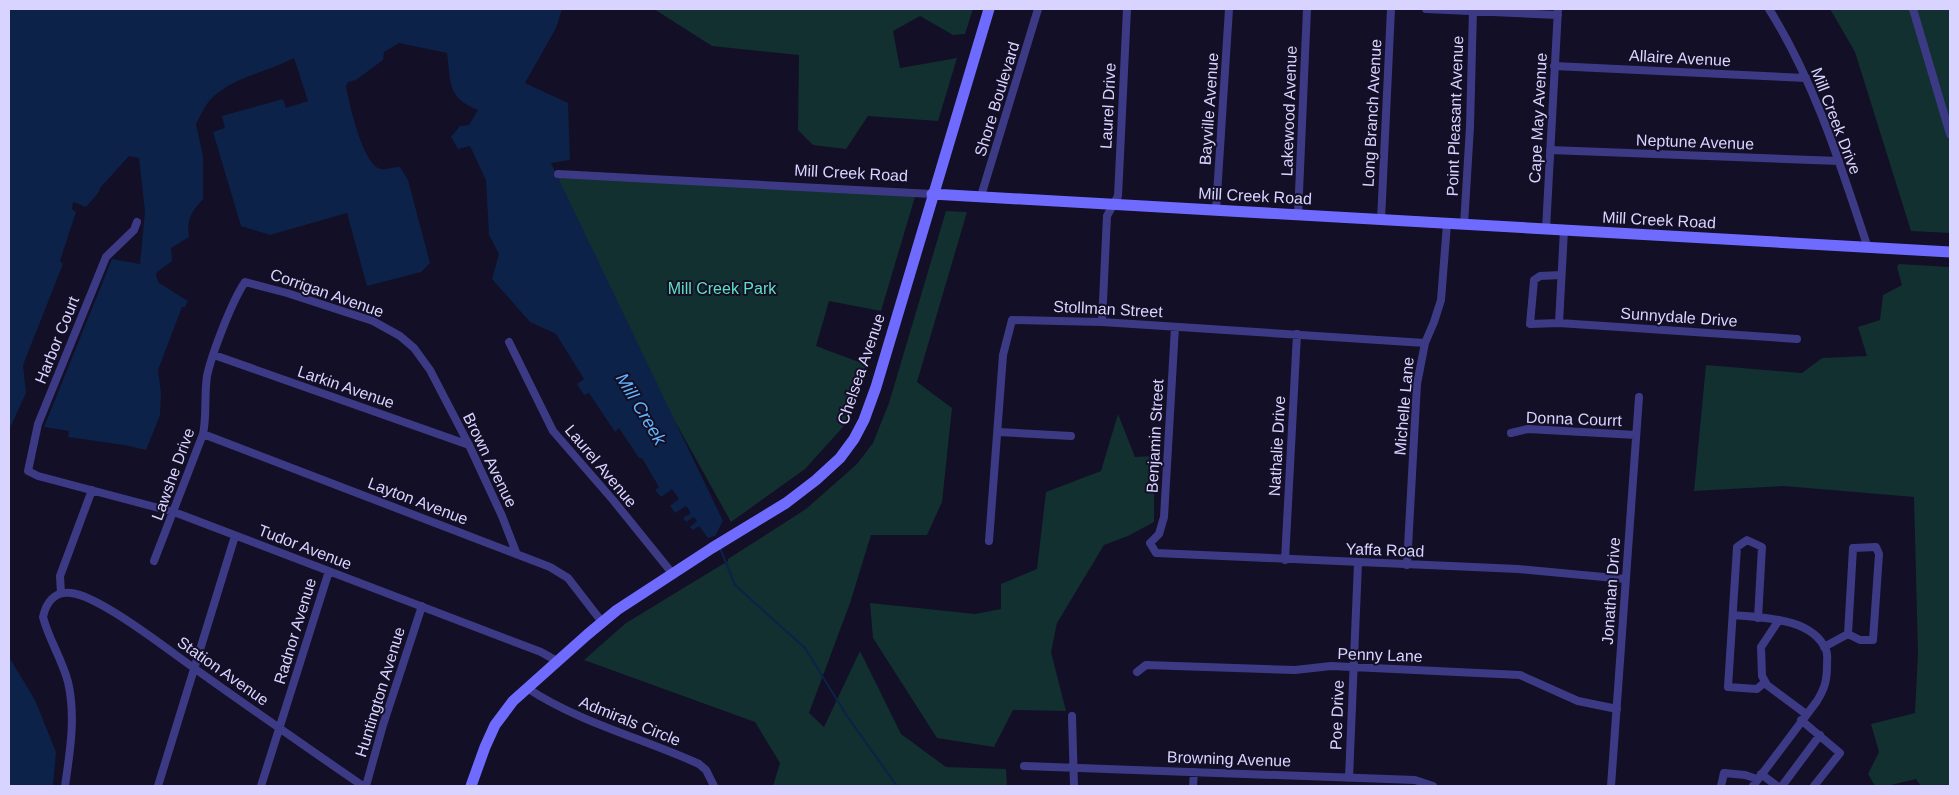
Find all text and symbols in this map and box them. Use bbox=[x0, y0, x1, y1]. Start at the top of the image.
street label: Point Pleasant Avenue bbox=[1444, 35, 1466, 197]
street label: Long Branch Avenue bbox=[1360, 38, 1384, 187]
street label: Shore Boulevard bbox=[971, 40, 1023, 158]
street label: Lakewood Avenue bbox=[1278, 45, 1300, 176]
street label: Allaire Avenue bbox=[1629, 47, 1731, 69]
street label: Bayville Avenue bbox=[1197, 52, 1221, 166]
street label: Cape May Avenue bbox=[1526, 52, 1550, 184]
street label: Laurel Drive bbox=[1097, 62, 1119, 150]
street label: Mill Creek Drive bbox=[1808, 65, 1864, 177]
street label: Neptune Avenue bbox=[1636, 131, 1754, 153]
street label: Mill Creek Road bbox=[794, 162, 908, 184]
street label: Mill Creek Road bbox=[1198, 185, 1312, 207]
street label: Mill Creek Road bbox=[1602, 209, 1716, 231]
street label: Corrigan Avenue bbox=[268, 266, 386, 320]
park label: Mill Creek Park bbox=[668, 280, 777, 297]
street label: Harbor Court bbox=[32, 293, 82, 386]
street label: Stollman Street bbox=[1053, 298, 1164, 320]
street label: Sunnydale Drive bbox=[1620, 304, 1738, 330]
street label: Chelsea Avenue bbox=[834, 311, 888, 427]
street label: Michelle Lane bbox=[1391, 356, 1417, 456]
street label: Larkin Avenue bbox=[295, 363, 397, 412]
water label: Mill Creek bbox=[612, 370, 671, 449]
street label: Benjamin Street bbox=[1144, 378, 1166, 493]
street label: Nathalie Drive bbox=[1266, 395, 1288, 497]
street label: Donna Courrt bbox=[1526, 409, 1623, 429]
street label: Brown Avenue bbox=[460, 410, 520, 510]
street label: Laurel Avenue bbox=[562, 421, 640, 511]
street label: Lawshe Drive bbox=[148, 425, 198, 522]
street label: Layton Avenue bbox=[366, 474, 470, 528]
street label: Tudor Avenue bbox=[256, 521, 354, 573]
street label: Jonathan Drive bbox=[1599, 537, 1623, 645]
street label: Yaffa Road bbox=[1345, 540, 1425, 560]
street label: Radnor Avenue bbox=[271, 576, 319, 686]
street label: Huntington Avenue bbox=[352, 625, 408, 759]
street label: Station Avenue bbox=[174, 633, 272, 709]
street label: Penny Lane bbox=[1337, 645, 1423, 665]
street label: Poe Drive bbox=[1327, 679, 1347, 750]
street label: Admirals Circle bbox=[577, 693, 683, 749]
street label: Browning Avenue bbox=[1167, 748, 1291, 770]

